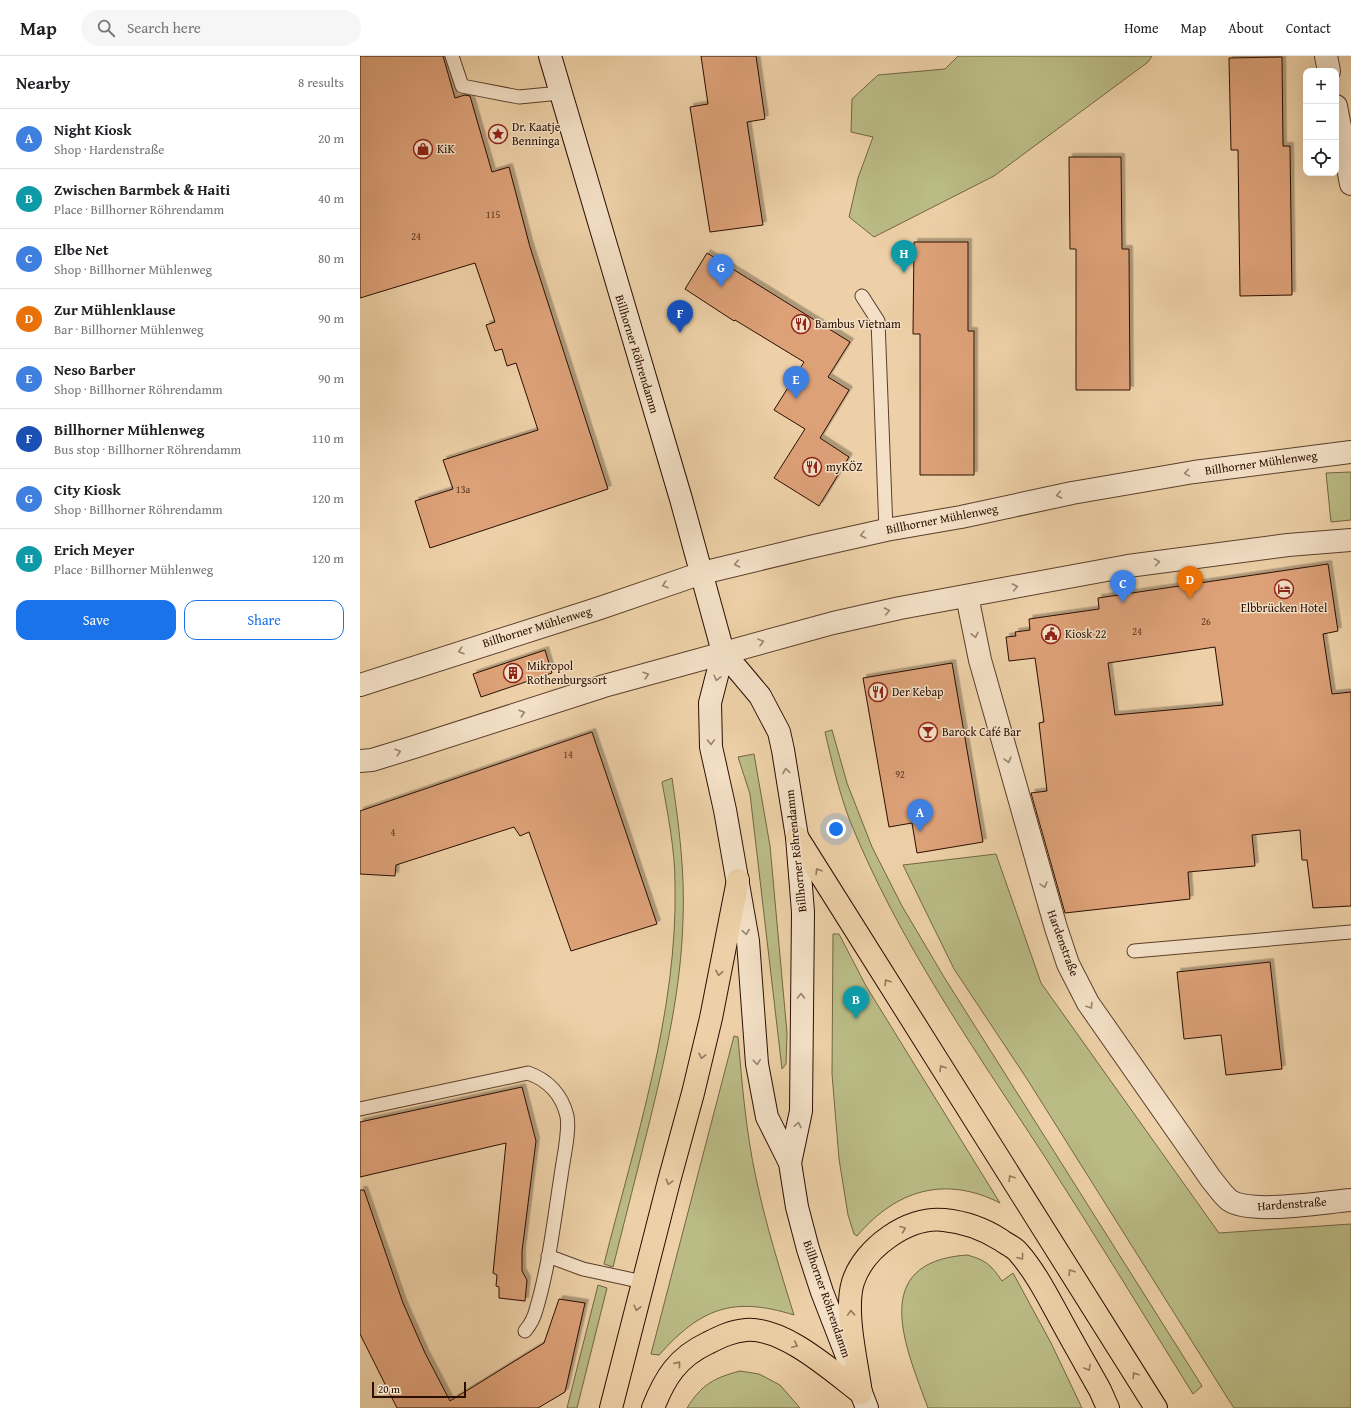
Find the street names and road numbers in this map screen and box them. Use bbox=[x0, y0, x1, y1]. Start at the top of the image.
street label: Billhorner Röhrendamm bbox=[611, 292, 664, 415]
street label: Billhorner Mühlenweg bbox=[1204, 446, 1318, 479]
street label: Billhorner Mühlenweg bbox=[885, 499, 999, 538]
street label: Billhorner Mühlenweg bbox=[480, 602, 594, 651]
street label: Billhorner Röhrendamm bbox=[781, 789, 810, 913]
street label: Hardenstraße bbox=[1044, 907, 1083, 979]
street label: Hardenstraße bbox=[1257, 1193, 1328, 1214]
street label: Billhorner Röhrendamm bbox=[799, 1238, 856, 1360]

